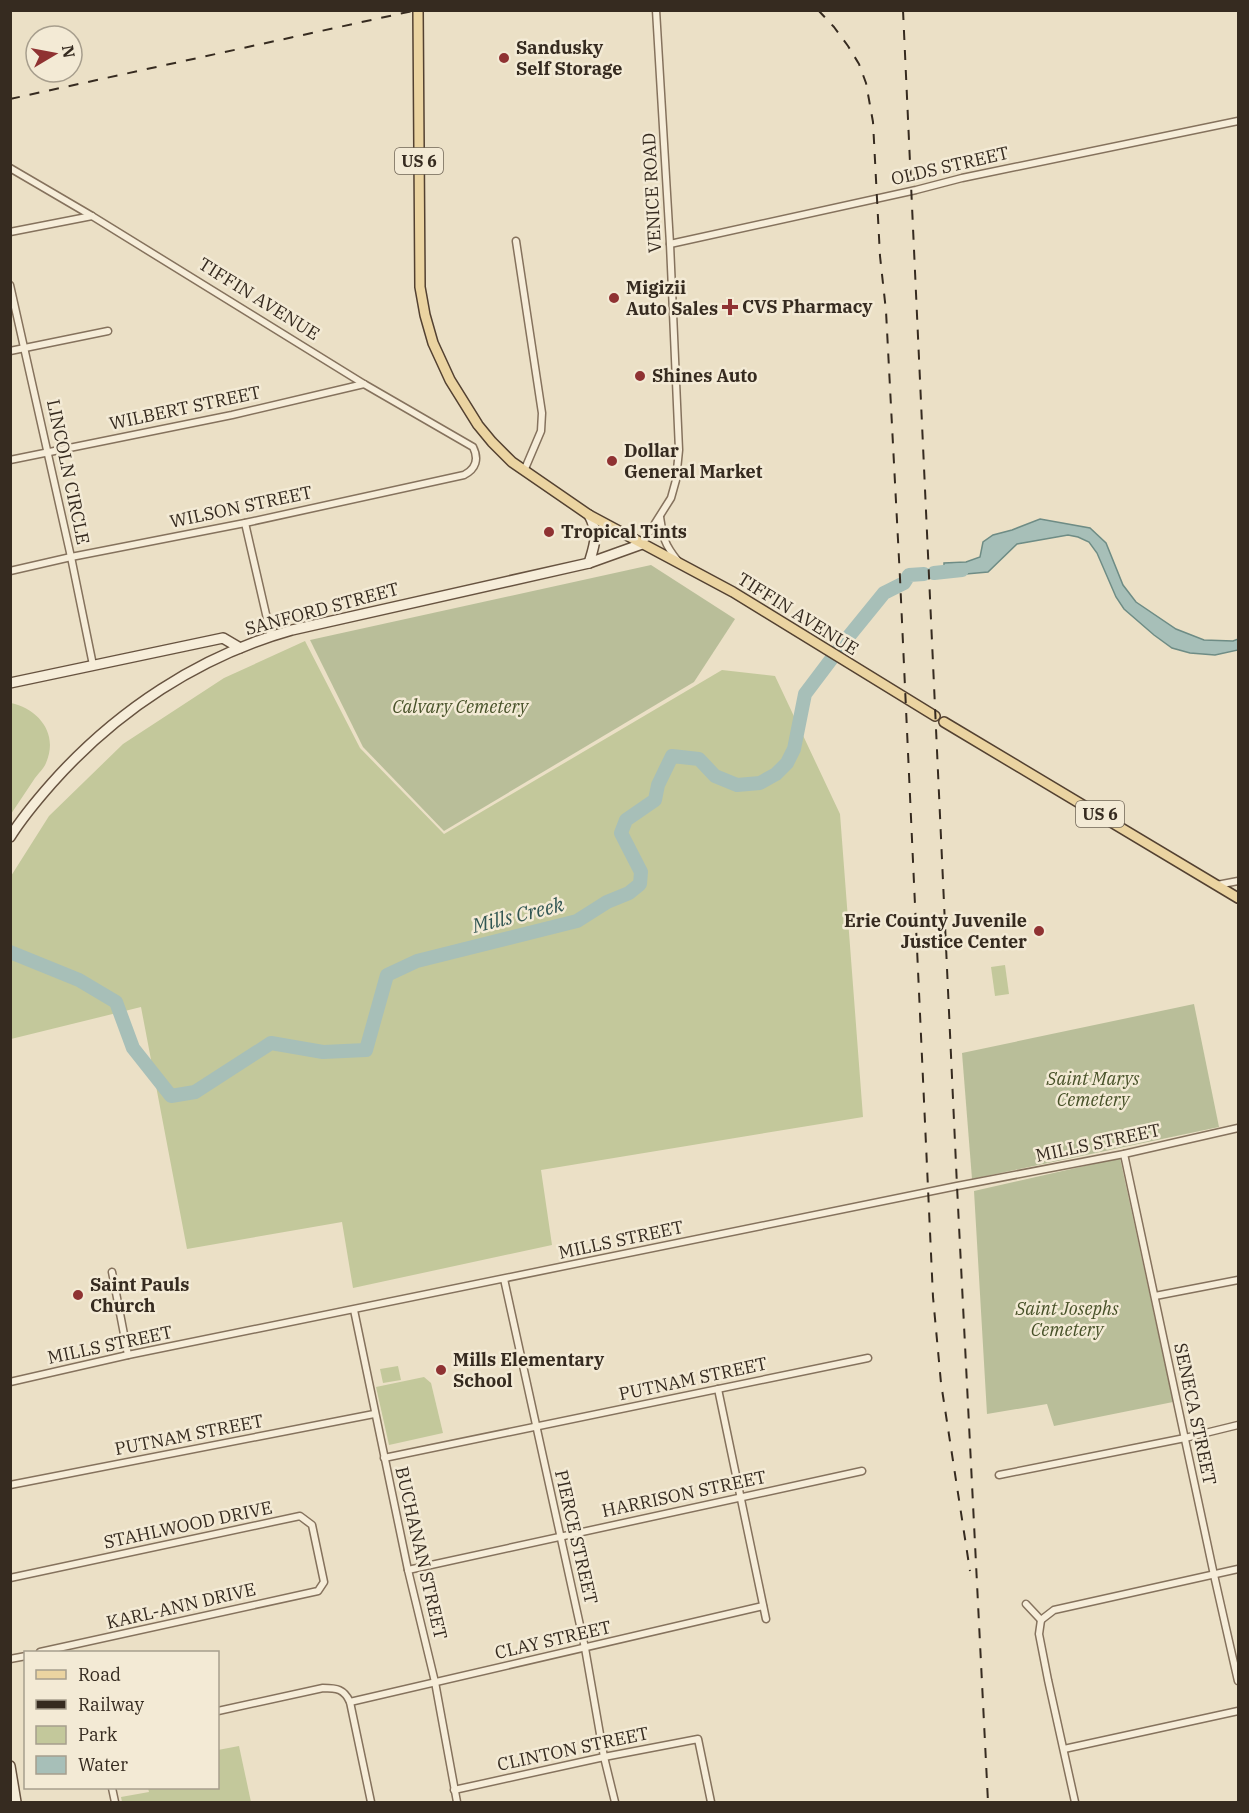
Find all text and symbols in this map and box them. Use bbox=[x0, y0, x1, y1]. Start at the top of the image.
north arrow bbox=[24, 24, 84, 84]
place label: Sandusky Self Storage bbox=[516, 36, 622, 80]
text: N bbox=[58, 43, 80, 59]
marker: Sandusky Self Storage bbox=[497, 51, 511, 65]
street label: VENICE ROAD bbox=[637, 132, 666, 254]
street label: OLDS STREET bbox=[889, 141, 1011, 190]
road number: US 6 bbox=[395, 148, 443, 174]
street label: TIFFIN AVENUE bbox=[194, 252, 324, 345]
place label: Migizii Auto Sales bbox=[626, 276, 718, 320]
marker: Migizii Auto Sales bbox=[607, 291, 621, 305]
place label: CVS Pharmacy bbox=[742, 295, 873, 318]
marker: CVS Pharmacy bbox=[723, 300, 737, 314]
place label: Shines Auto bbox=[652, 364, 758, 387]
marker: Shines Auto bbox=[633, 369, 647, 383]
street label: WILBERT STREET bbox=[107, 380, 263, 435]
street label: LINCOLN CIRCLE bbox=[42, 397, 95, 547]
place label: Dollar General Market bbox=[624, 439, 763, 483]
marker: Dollar General Market bbox=[605, 454, 619, 468]
street label: WILSON STREET bbox=[168, 480, 314, 533]
place label: Tropical Tints bbox=[561, 520, 687, 543]
marker: Tropical Tints bbox=[542, 525, 556, 539]
street label: TIFFIN AVENUE bbox=[733, 567, 863, 660]
street label: SANFORD STREET bbox=[242, 577, 402, 640]
park label: Calvary Cemetery bbox=[392, 695, 530, 718]
road number: US 6 bbox=[1076, 801, 1124, 827]
water label: Mills Creek bbox=[468, 890, 567, 939]
place label: Erie County Juvenile Justice Center bbox=[844, 909, 1027, 953]
marker: Erie County Juvenile Justice Center bbox=[1032, 924, 1046, 938]
park label: Saint Marys Cemetery bbox=[1046, 1067, 1140, 1111]
street label: MILLS STREET bbox=[1033, 1118, 1163, 1167]
street label: MILLS STREET bbox=[556, 1215, 686, 1264]
place label: Saint Pauls Church bbox=[90, 1273, 189, 1317]
marker: Saint Pauls Church bbox=[71, 1288, 85, 1302]
park label: Saint Josephs Cemetery bbox=[1014, 1297, 1119, 1341]
street label: MILLS STREET bbox=[45, 1320, 175, 1369]
street label: SENECA STREET bbox=[1169, 1341, 1222, 1487]
place label: Mills Elementary School bbox=[453, 1348, 605, 1392]
street label: PUTNAM STREET bbox=[617, 1351, 770, 1405]
marker: Mills Elementary School bbox=[434, 1363, 448, 1377]
street label: PUTNAM STREET bbox=[112, 1409, 266, 1460]
street label: BUCHANAN STREET bbox=[390, 1464, 453, 1642]
street label: HARRISON STREET bbox=[600, 1465, 768, 1522]
street label: PIERCE STREET bbox=[550, 1467, 603, 1607]
street label: STAHLWOOD DRIVE bbox=[101, 1495, 274, 1554]
street label: KARL-ANN DRIVE bbox=[104, 1577, 258, 1634]
street label: CLAY STREET bbox=[493, 1615, 613, 1664]
legend bbox=[24, 1651, 219, 1789]
text: Road bbox=[78, 1663, 121, 1686]
text: Railway bbox=[78, 1693, 144, 1716]
street label: CLINTON STREET bbox=[495, 1721, 651, 1776]
text: Park bbox=[78, 1723, 118, 1746]
text: Water bbox=[78, 1753, 128, 1776]

